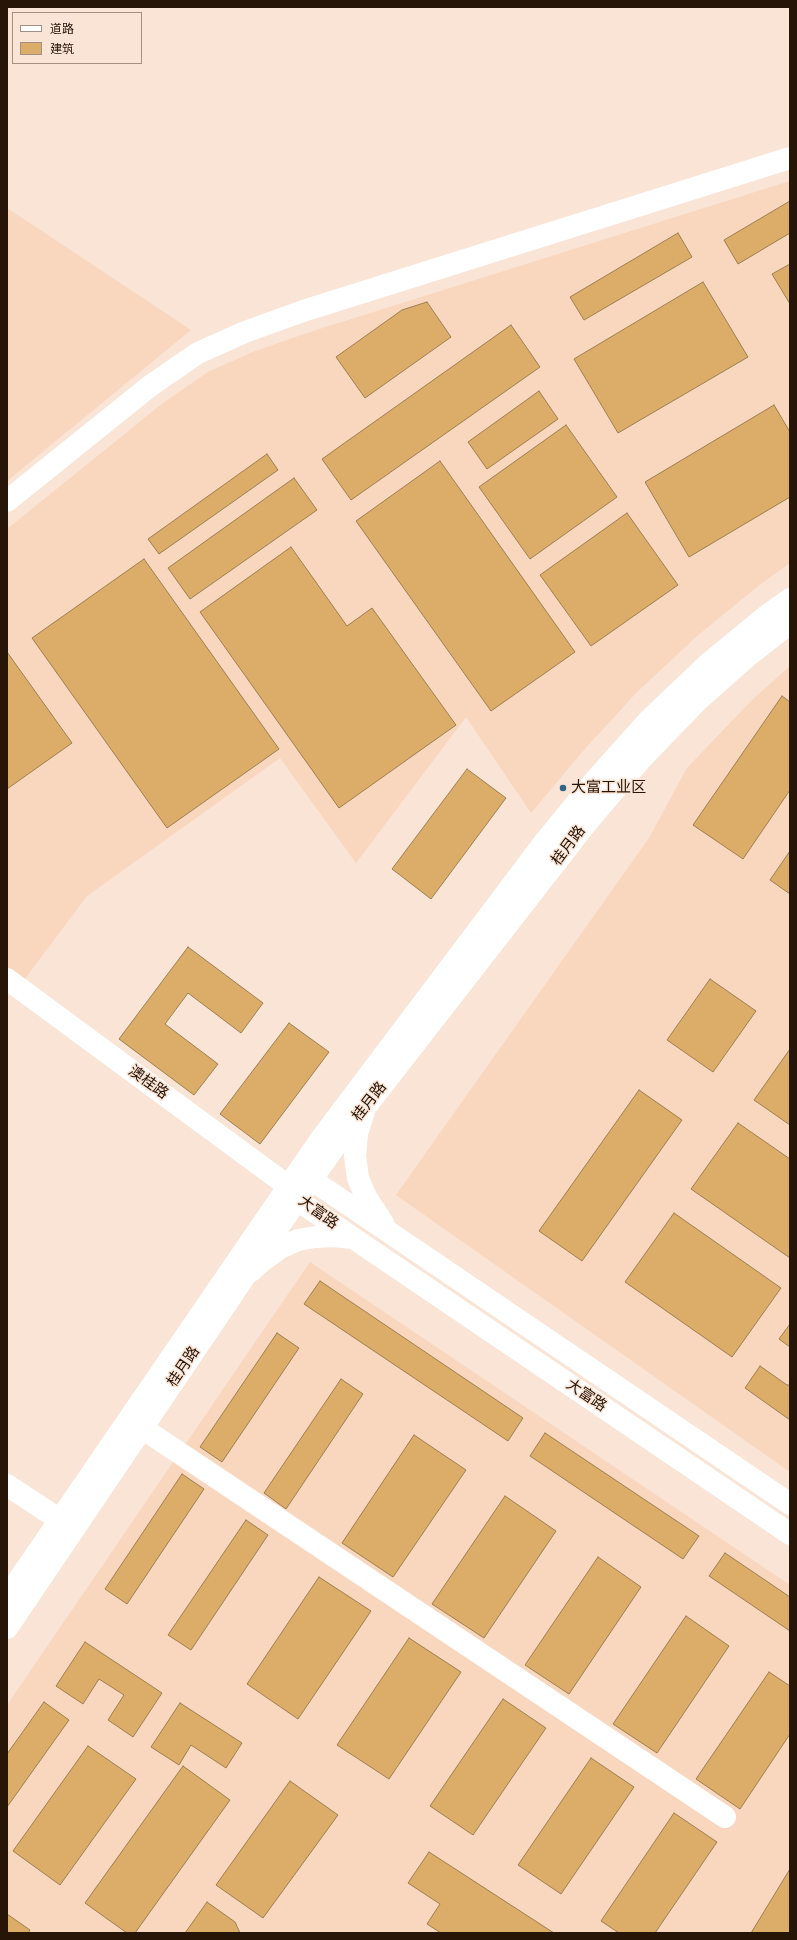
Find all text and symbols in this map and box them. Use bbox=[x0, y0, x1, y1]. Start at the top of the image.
legend bbox=[12, 12, 142, 64]
text: 道路 bbox=[50, 22, 74, 37]
text: 建筑 bbox=[50, 42, 74, 57]
place label: 大富工业区 bbox=[571, 779, 646, 797]
marker: 大富工业区 bbox=[558, 783, 568, 793]
street label: 桂月路 bbox=[548, 823, 590, 869]
street label: 澳桂路 bbox=[125, 1062, 171, 1104]
street label: 桂月路 bbox=[349, 1079, 391, 1125]
street label: 大富路 bbox=[295, 1192, 341, 1234]
street label: 桂月路 bbox=[164, 1343, 204, 1391]
street label: 大富路 bbox=[562, 1376, 610, 1416]

